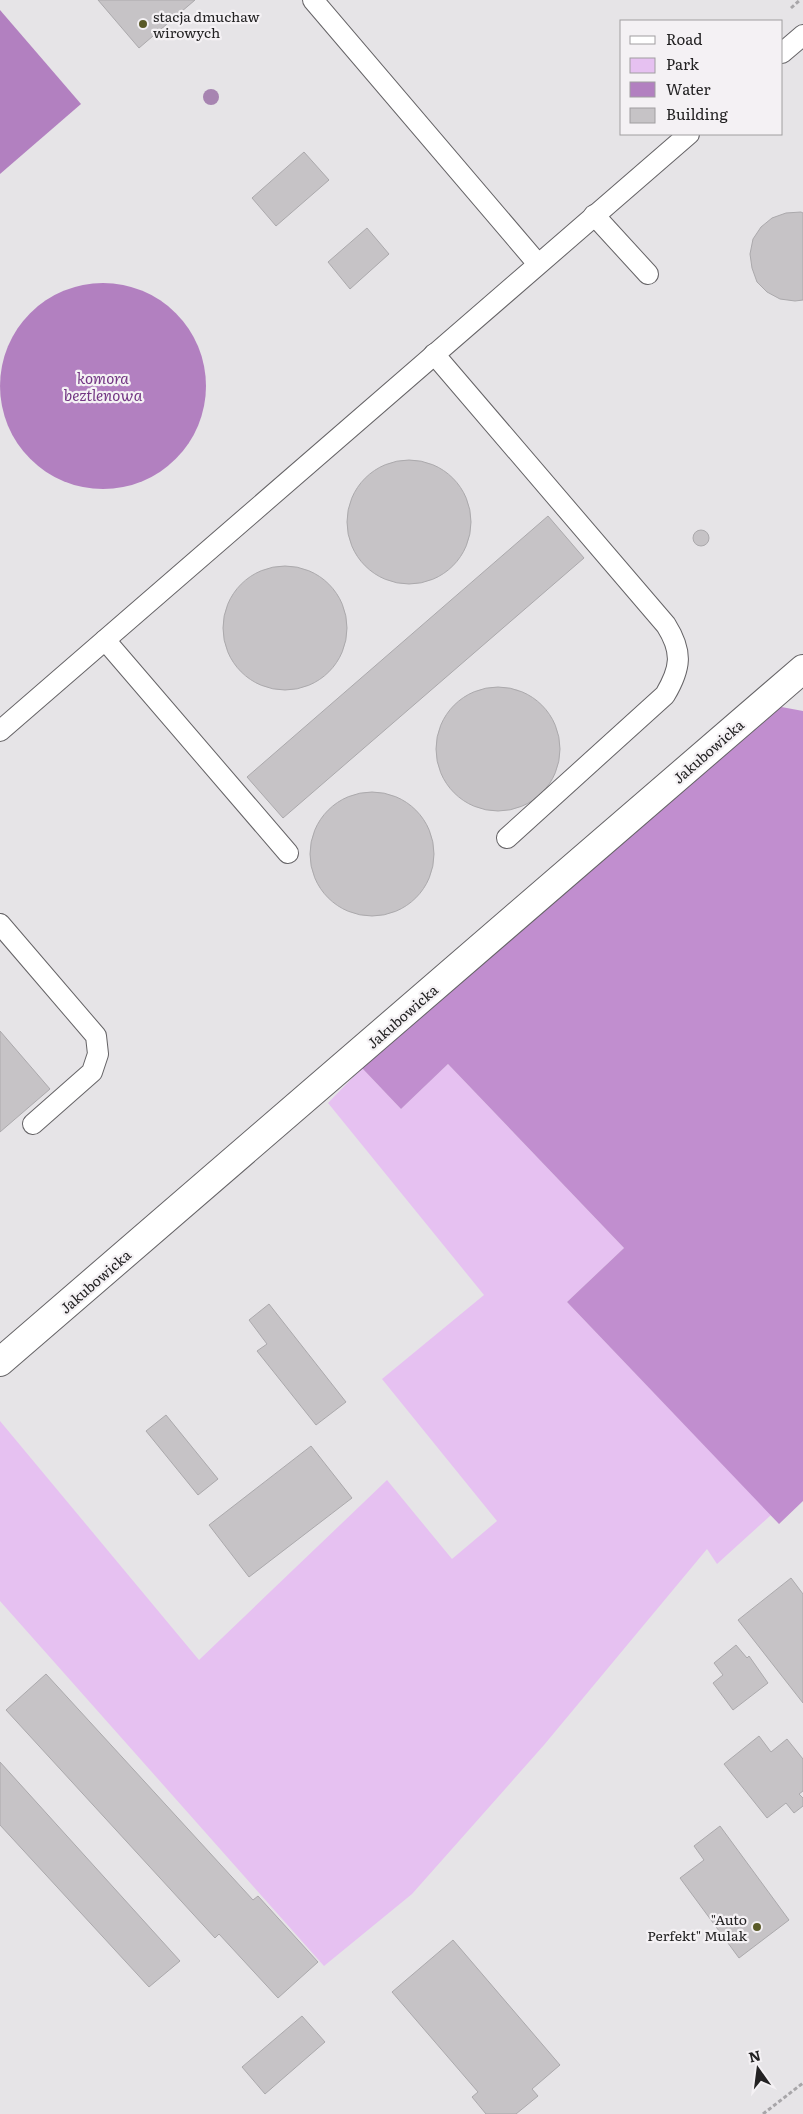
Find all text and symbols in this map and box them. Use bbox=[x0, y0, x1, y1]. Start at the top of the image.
place label: stacja dmuchaw wirowych bbox=[153, 6, 259, 42]
marker: stacja dmuchaw wirowych bbox=[137, 18, 149, 30]
legend bbox=[620, 20, 783, 135]
text: Road bbox=[666, 27, 702, 50]
text: Park bbox=[666, 52, 700, 75]
text: Water bbox=[666, 77, 711, 100]
text: Building bbox=[666, 102, 728, 125]
water label: komora beztlenowa bbox=[64, 366, 143, 406]
street label: Jakubowicka bbox=[668, 714, 748, 787]
street label: Jakubowicka bbox=[362, 979, 442, 1052]
street label: Jakubowicka bbox=[55, 1244, 135, 1317]
place label: "Auto Perfekt" Mulak bbox=[647, 1909, 747, 1945]
marker: "Auto Perfekt" Mulak bbox=[751, 1921, 763, 1933]
north arrow bbox=[733, 2044, 783, 2094]
text: N bbox=[746, 2044, 763, 2067]

